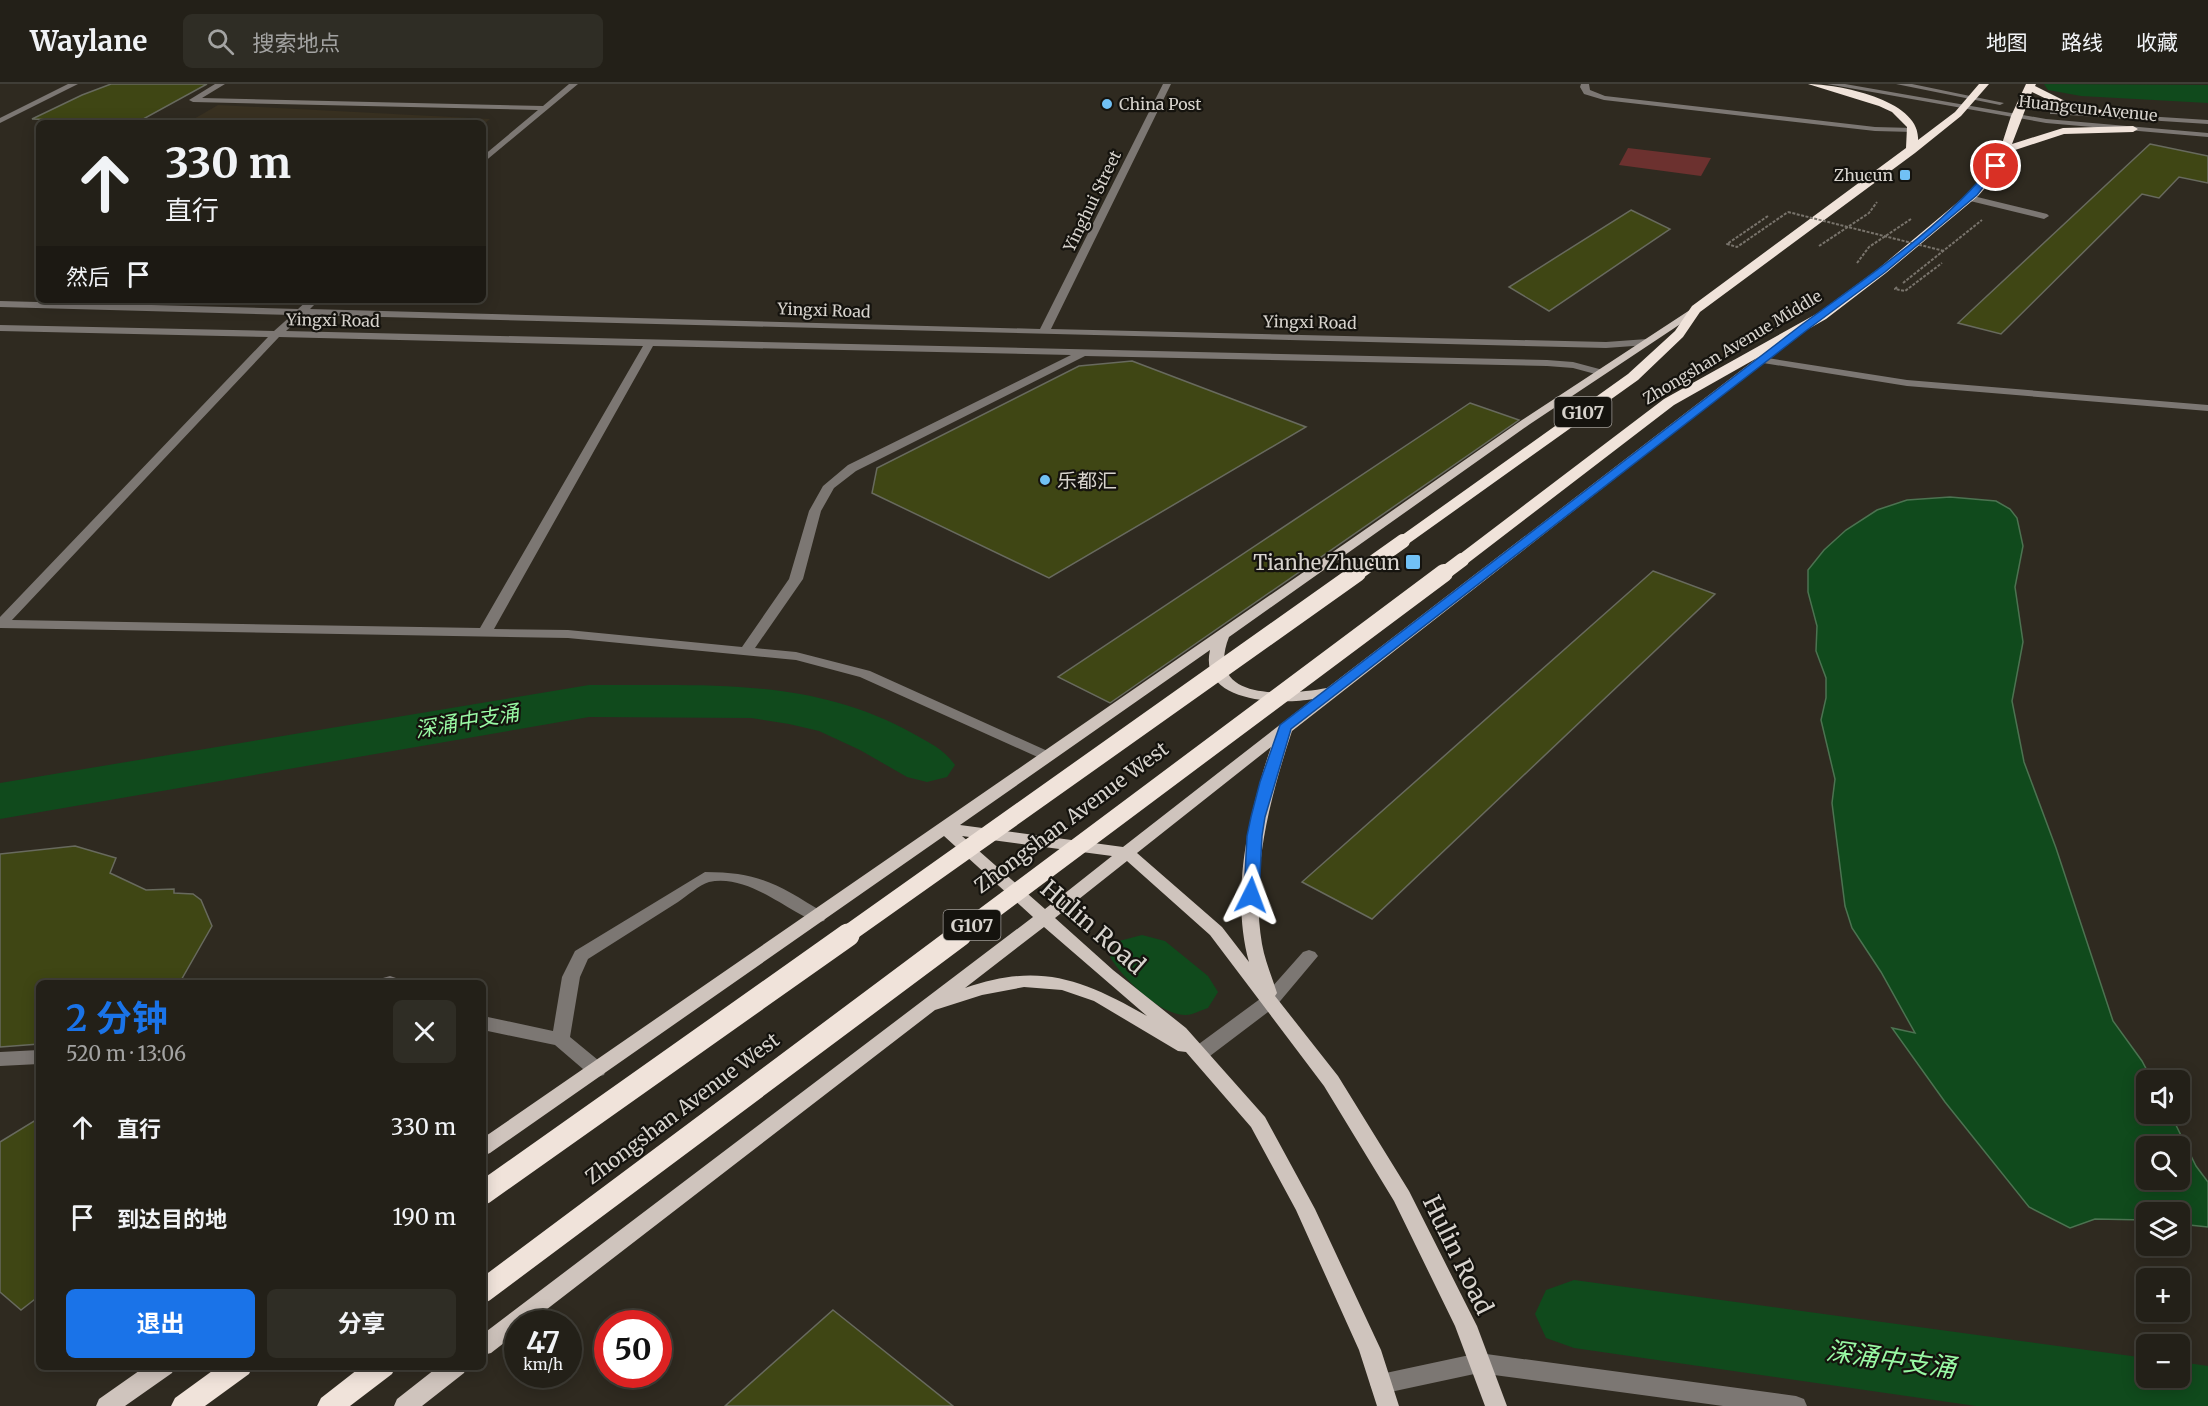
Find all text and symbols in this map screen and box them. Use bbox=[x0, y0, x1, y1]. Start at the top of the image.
search box bbox=[183, 14, 603, 68]
text: Waylane bbox=[30, 23, 147, 59]
icon: search bbox=[204, 25, 237, 58]
text: 搜索地点 bbox=[252, 29, 340, 57]
text: 地图 bbox=[1986, 29, 2028, 56]
text: 路线 bbox=[2061, 29, 2103, 56]
text: 收藏 bbox=[2136, 29, 2178, 56]
street label: Huangcun Avenue bbox=[2018, 91, 2158, 125]
place label: China Post bbox=[1119, 94, 1202, 114]
marker: China Post bbox=[1100, 97, 1114, 111]
text: 330 m bbox=[165, 137, 291, 189]
pin bbox=[1970, 140, 2021, 191]
icon: ahead bbox=[66, 144, 144, 222]
street label: Yinghui Street bbox=[1058, 146, 1125, 256]
icon: arrive bbox=[1979, 149, 2012, 182]
place label: Zhucun bbox=[1834, 165, 1893, 185]
marker: Zhucun bbox=[1898, 168, 1912, 182]
text: 直行 bbox=[165, 193, 219, 227]
icon: arrive bbox=[122, 258, 155, 291]
text: 然后 bbox=[66, 263, 110, 291]
street label: Zhongshan Avenue Middle bbox=[1639, 286, 1825, 408]
street label: Yingxi Road bbox=[776, 298, 871, 322]
street label: Yingxi Road bbox=[285, 309, 380, 331]
street label: Yingxi Road bbox=[1262, 311, 1357, 333]
road number: G107 bbox=[1554, 397, 1612, 427]
place label: 乐都汇 bbox=[1057, 468, 1117, 493]
marker: 乐都汇 bbox=[1038, 473, 1052, 487]
place label: Tianhe Zhucun bbox=[1253, 550, 1400, 575]
marker: Tianhe Zhucun bbox=[1404, 553, 1422, 571]
water label: 深涌中支涌 bbox=[413, 698, 523, 743]
street label: Zhongshan Avenue West bbox=[969, 736, 1173, 898]
position arrow bbox=[1219, 863, 1283, 927]
street label: Hulin Road bbox=[1034, 873, 1152, 981]
road number: G107 bbox=[944, 910, 1000, 940]
text: 2 分钟 bbox=[66, 996, 168, 1041]
button: close bbox=[393, 1000, 456, 1063]
street label: Zhongshan Avenue West bbox=[580, 1027, 784, 1189]
text: 520 m · 13:06 bbox=[66, 1041, 186, 1066]
map controls bbox=[2136, 1070, 2190, 1388]
button: sound bbox=[2136, 1070, 2190, 1124]
icon: ahead bbox=[66, 1111, 99, 1144]
text: 330 m bbox=[391, 1113, 456, 1141]
text: 直行 bbox=[117, 1115, 161, 1143]
button: search bbox=[2136, 1136, 2190, 1190]
street label: Hulin Road bbox=[1416, 1190, 1500, 1320]
icon: arrive bbox=[66, 1201, 99, 1234]
button: layers bbox=[2136, 1202, 2190, 1256]
text: 190 m bbox=[393, 1203, 456, 1231]
text: 到达目的地 bbox=[117, 1205, 227, 1233]
button: + bbox=[2136, 1268, 2190, 1322]
button: 退出 bbox=[66, 1289, 255, 1358]
button: 分享 bbox=[267, 1289, 456, 1358]
speed limit sign: 50 bbox=[594, 1310, 672, 1388]
text: 47 bbox=[526, 1323, 560, 1361]
water label: 深涌中支涌 bbox=[1824, 1334, 1961, 1385]
button: − bbox=[2136, 1334, 2190, 1388]
text: km/h bbox=[523, 1355, 563, 1374]

